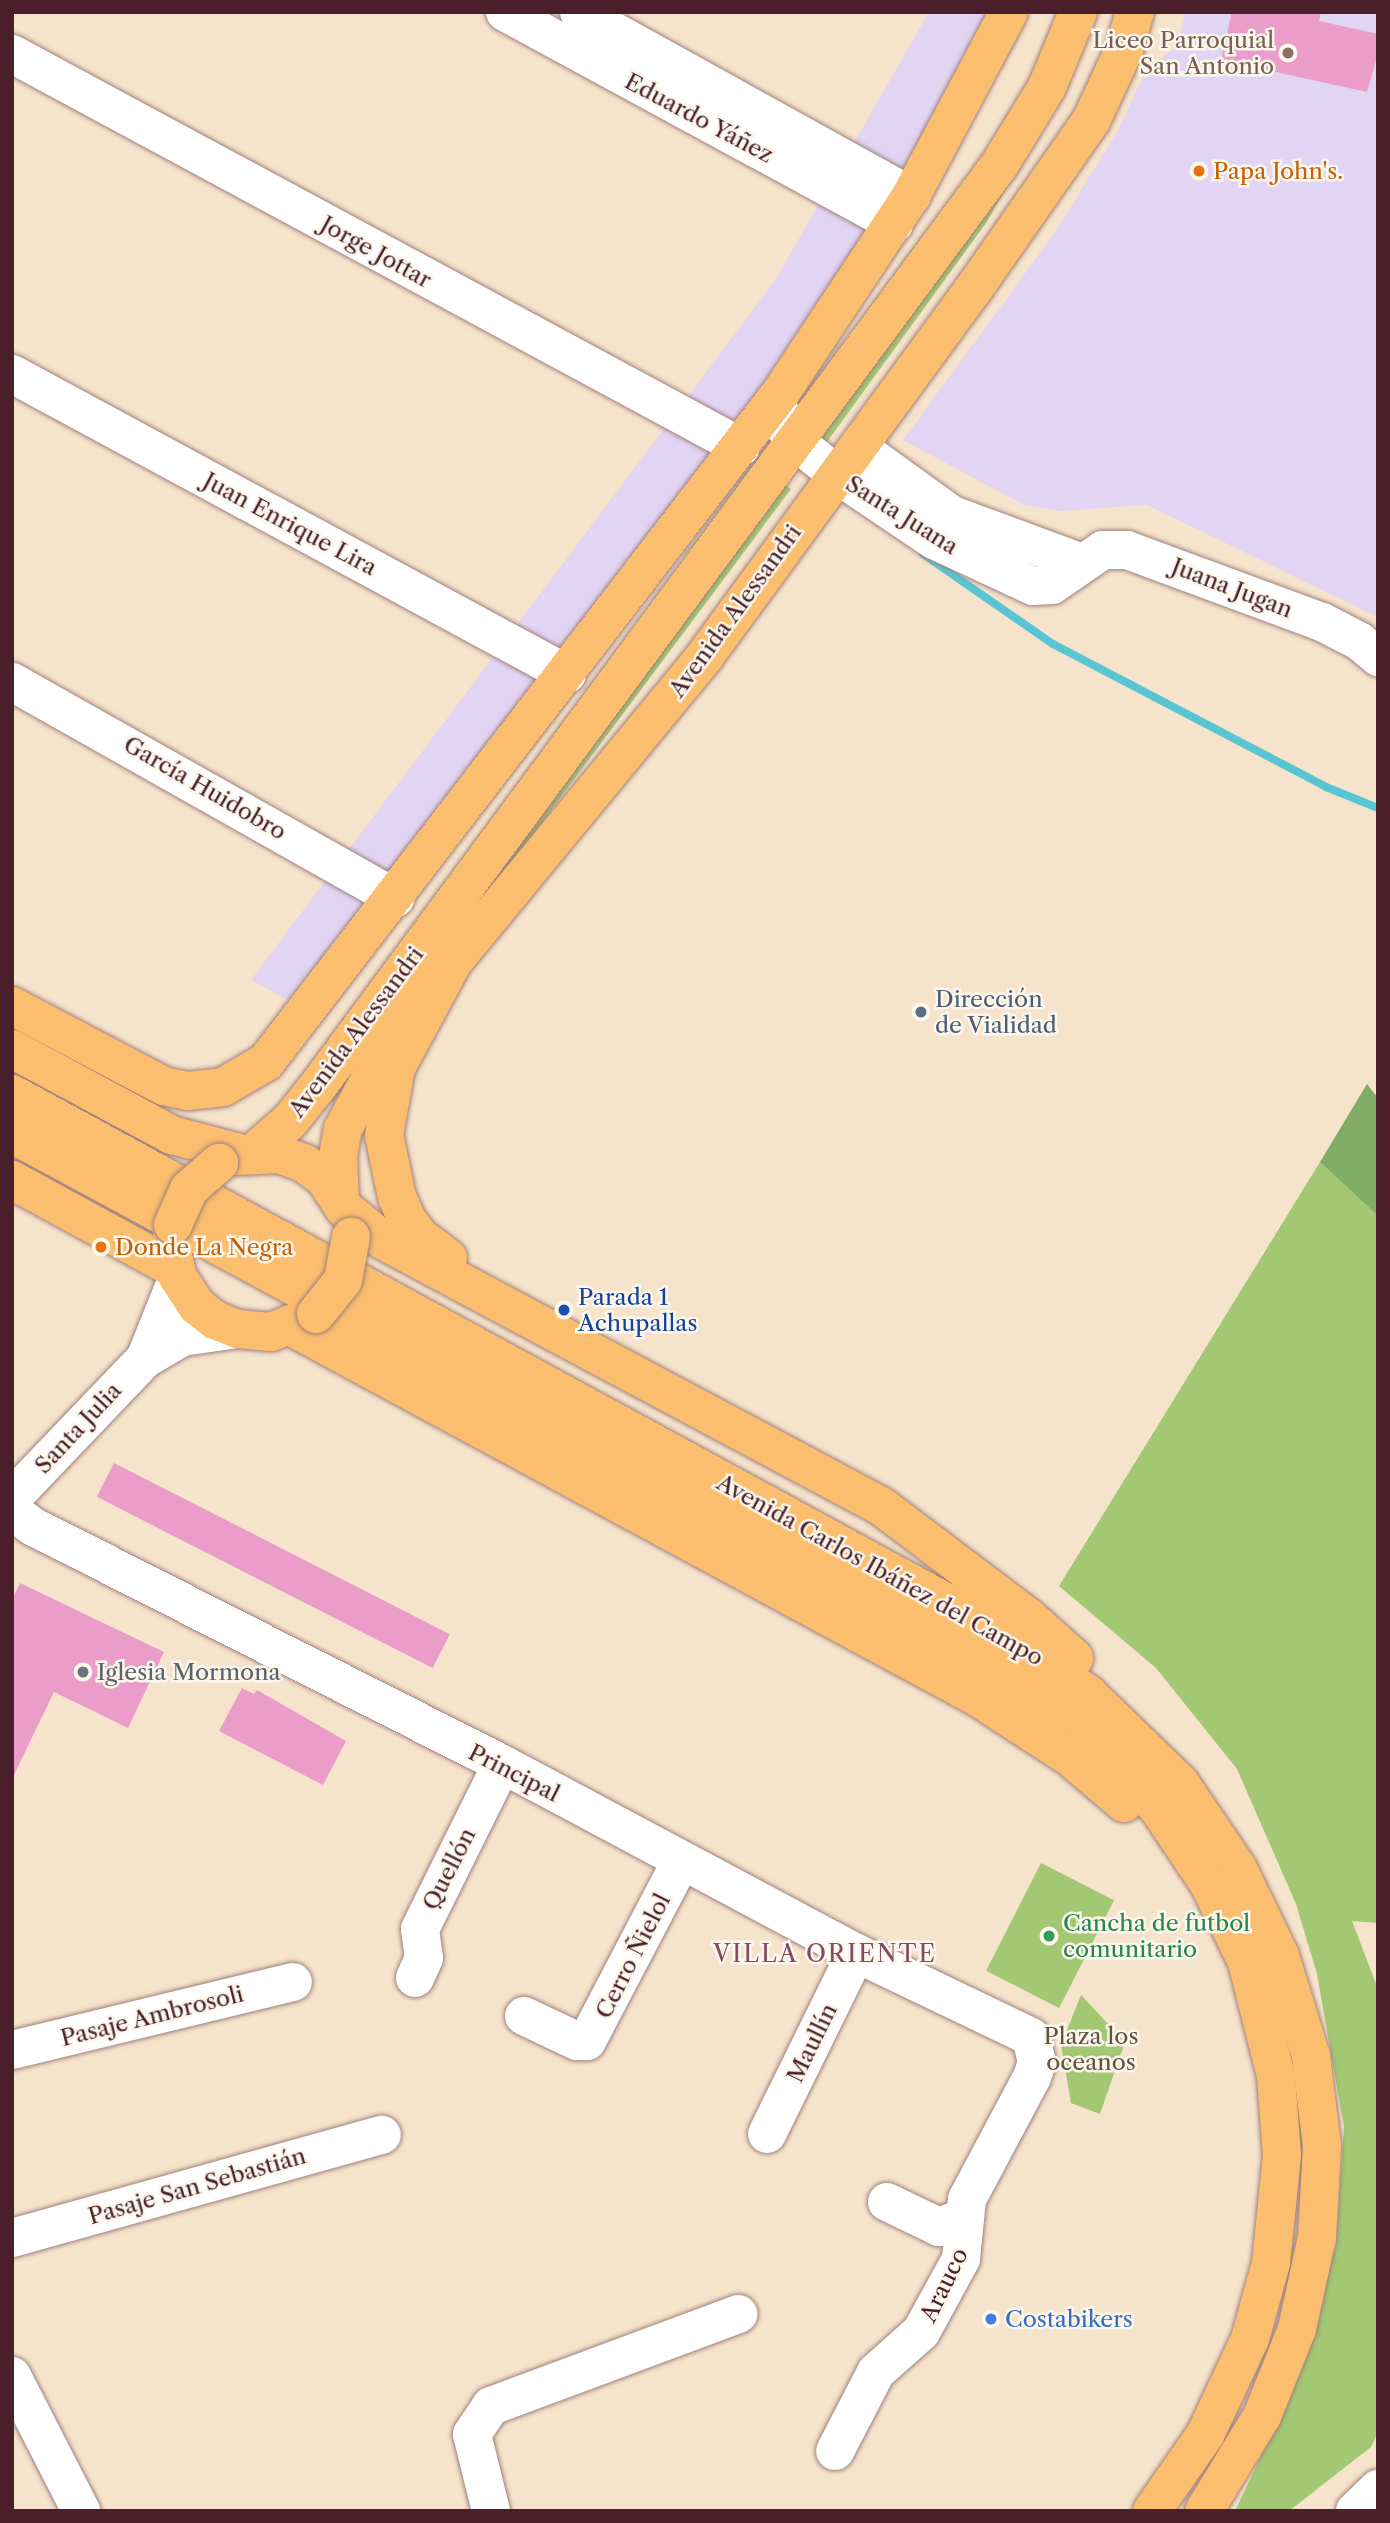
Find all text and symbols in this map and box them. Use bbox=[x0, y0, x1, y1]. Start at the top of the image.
place label: Liceo Parroquial San Antonio bbox=[1093, 26, 1274, 80]
marker: Liceo Parroquial San Antonio bbox=[1280, 45, 1296, 61]
street label: Eduardo Yáñez bbox=[620, 67, 778, 169]
place label: Papa John's. bbox=[1213, 157, 1344, 185]
marker: Papa John's. bbox=[1191, 163, 1207, 179]
street label: Jorge Jottar bbox=[316, 210, 436, 294]
street label: Juan Enrique Lira bbox=[199, 467, 381, 581]
street label: Santa Juana bbox=[841, 470, 963, 560]
street label: Avenida Alessandri bbox=[663, 519, 807, 703]
street label: Juana Jugan bbox=[1168, 552, 1296, 624]
street label: García Huidobro bbox=[119, 730, 291, 846]
street label: Avenida Alessandri bbox=[282, 941, 430, 1123]
place label: Dirección de Vialidad bbox=[935, 985, 1058, 1039]
marker: Dirección de Vialidad bbox=[913, 1004, 929, 1020]
place label: Donde La Negra bbox=[115, 1233, 294, 1261]
marker: Donde La Negra bbox=[93, 1239, 109, 1255]
place label: Parada 1 Achupallas bbox=[578, 1283, 697, 1337]
marker: Parada 1 Achupallas bbox=[556, 1302, 572, 1318]
street label: Santa Julia bbox=[29, 1377, 127, 1479]
street label: Avenida Carlos Ibáñez del Campo bbox=[712, 1468, 1048, 1672]
place label: Iglesia Mormona bbox=[97, 1658, 281, 1686]
marker: Iglesia Mormona bbox=[75, 1664, 91, 1680]
street label: Principal bbox=[464, 1738, 564, 1808]
street label: Quellón bbox=[417, 1823, 481, 1915]
street label: Cerro Ñielol bbox=[590, 1889, 676, 2023]
place label: Cancha de futbol comunitario bbox=[1063, 1909, 1250, 1963]
marker: Cancha de futbol comunitario bbox=[1041, 1928, 1057, 1944]
district label: VILLA ORIENTE bbox=[714, 1940, 936, 1968]
street label: Pasaje Ambrosoli bbox=[57, 1980, 247, 2052]
street label: Maullín bbox=[781, 1999, 843, 2087]
park label: Plaza los oceanos bbox=[1043, 2022, 1139, 2076]
street label: Pasaje San Sebastián bbox=[85, 2142, 309, 2230]
street label: Arauco bbox=[914, 2243, 974, 2327]
place label: Costabikers bbox=[1005, 2305, 1133, 2333]
marker: Costabikers bbox=[983, 2311, 999, 2327]

